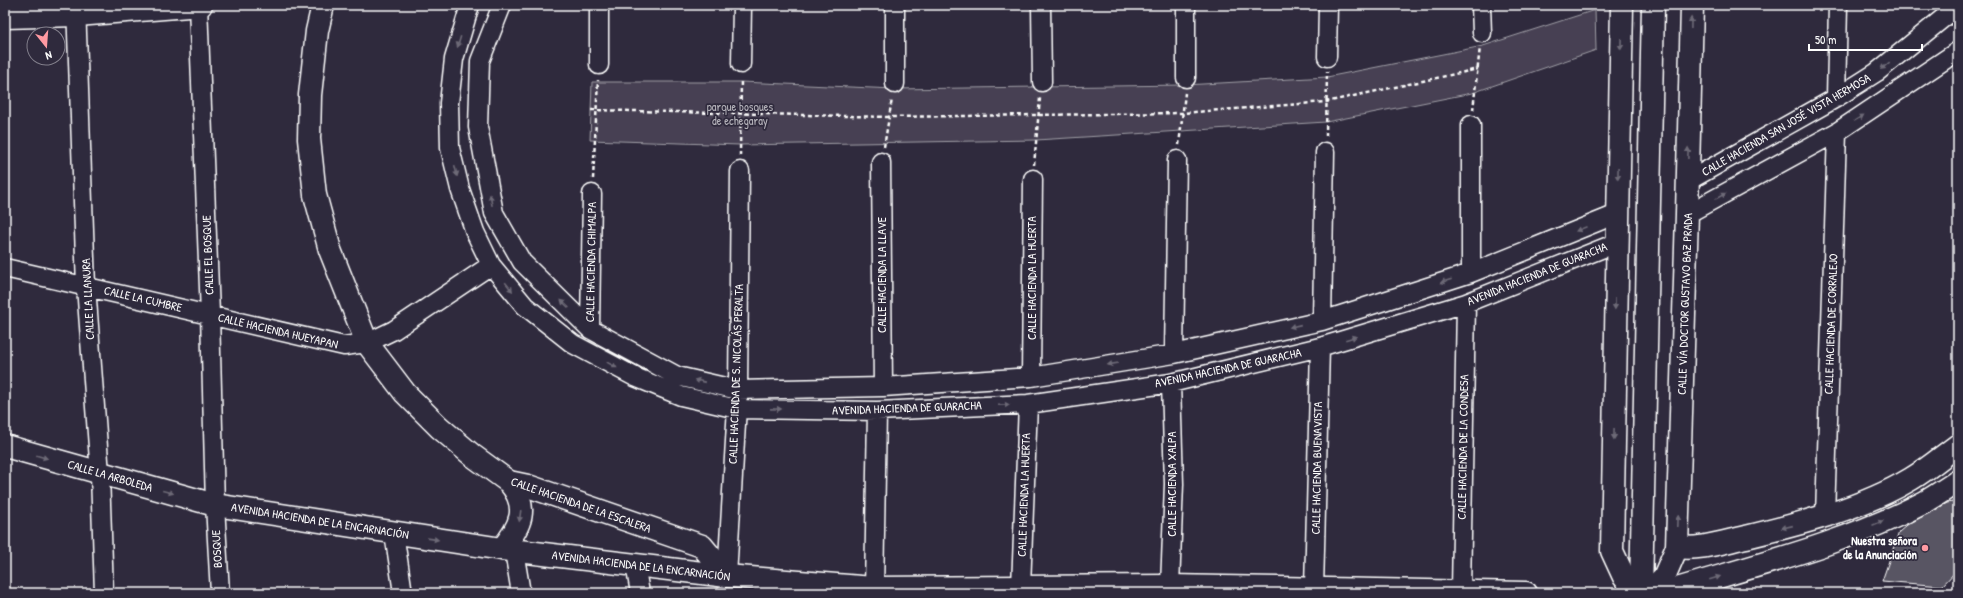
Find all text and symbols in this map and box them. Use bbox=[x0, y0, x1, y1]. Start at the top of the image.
one-way arrow bbox=[1688, 16, 1694, 29]
north arrow bbox=[26, 26, 66, 66]
scale bar bbox=[1809, 26, 1922, 52]
text: 50 m bbox=[1815, 31, 1836, 48]
one-way arrow bbox=[456, 36, 462, 48]
one-way arrow bbox=[1618, 38, 1624, 51]
text: N bbox=[44, 48, 54, 63]
one-way arrow bbox=[1879, 62, 1890, 70]
street label: CALLE HACIENDA SAN JOSÉ VISTA HERMOSA bbox=[1698, 69, 1873, 180]
park label: parque bosques de echegaray bbox=[707, 98, 774, 129]
one-way arrow bbox=[1853, 114, 1865, 121]
one-way arrow bbox=[1685, 147, 1692, 159]
one-way arrow bbox=[453, 164, 459, 177]
one-way arrow bbox=[1615, 168, 1621, 181]
one-way arrow bbox=[1716, 192, 1727, 199]
one-way arrow bbox=[488, 194, 494, 206]
street label: CALLE HACIENDA CHIMALPA bbox=[581, 202, 600, 322]
street label: CALLE VÍA DOCTOR GUSTAVO BAZ PRADA bbox=[1673, 213, 1696, 395]
street label: CALLE EL BOSQUE bbox=[198, 214, 217, 295]
street label: CALLE HACIENDA LA LLAVE bbox=[873, 216, 890, 333]
street label: CALLE HACIENDA LA HUERTA bbox=[1023, 216, 1040, 340]
one-way arrow bbox=[1574, 226, 1586, 232]
street label: AVENIDA HACIENDA DE GUARACHA bbox=[1464, 238, 1609, 309]
street label: CALLE HACIENDA DE CORRALEJO bbox=[1820, 253, 1841, 395]
street label: CALLE LA LLANURA bbox=[77, 258, 98, 340]
one-way arrow bbox=[1440, 278, 1452, 284]
street label: CALLE LA CUMBRE bbox=[102, 281, 185, 316]
one-way arrow bbox=[505, 282, 514, 293]
street label: CALLE HACIENDA DE S. NICOLÁS PERALTA bbox=[724, 283, 747, 464]
one-way arrow bbox=[1612, 298, 1618, 311]
one-way arrow bbox=[560, 299, 570, 309]
street label: CALLE HACIENDA HUEYAPAN bbox=[216, 308, 340, 353]
one-way arrow bbox=[1289, 324, 1301, 330]
one-way arrow bbox=[1345, 335, 1357, 341]
street label: AVENIDA HACIENDA DE GUARACHA bbox=[1153, 344, 1303, 391]
one-way arrow bbox=[1107, 361, 1119, 367]
one-way arrow bbox=[606, 362, 618, 368]
street label: CALLE HACIENDA DE LA CONDESA bbox=[1453, 374, 1472, 520]
one-way arrow bbox=[694, 378, 706, 384]
street label: AVENIDA HACIENDA DE GUARACHA bbox=[832, 396, 982, 419]
street label: CALLE HACIENDA BUENAVISTA bbox=[1307, 401, 1326, 535]
one-way arrow bbox=[998, 402, 1011, 408]
one-way arrow bbox=[770, 406, 783, 412]
one-way arrow bbox=[1610, 428, 1617, 440]
street label: CALLE HACIENDA XALPA bbox=[1163, 431, 1180, 537]
street label: CALLE HACIENDA LA HUERTA bbox=[1013, 433, 1034, 557]
one-way arrow bbox=[37, 454, 49, 460]
street label: CALLE LA ARBOLEDA bbox=[66, 455, 155, 496]
street label: CALLE HACIENDA DE LA ESCALERA bbox=[509, 472, 654, 537]
one-way arrow bbox=[162, 489, 174, 495]
street label: AVENIDA HACIENDA DE LA ENCARNACIÓN bbox=[230, 498, 410, 543]
one-way arrow bbox=[517, 510, 523, 523]
one-way arrow bbox=[1674, 515, 1681, 527]
one-way arrow bbox=[1872, 520, 1884, 526]
one-way arrow bbox=[1781, 525, 1793, 531]
street label: BOSQUE bbox=[207, 529, 226, 568]
place label: Nuestra señora de la Anunciación bbox=[1843, 532, 1918, 563]
one-way arrow bbox=[427, 536, 439, 542]
marker: Nuestra señora de la Anunciación bbox=[1920, 543, 1930, 553]
street label: AVENIDA HACIENDA DE LA ENCARNACIÓN bbox=[551, 546, 731, 585]
one-way arrow bbox=[1709, 575, 1721, 581]

